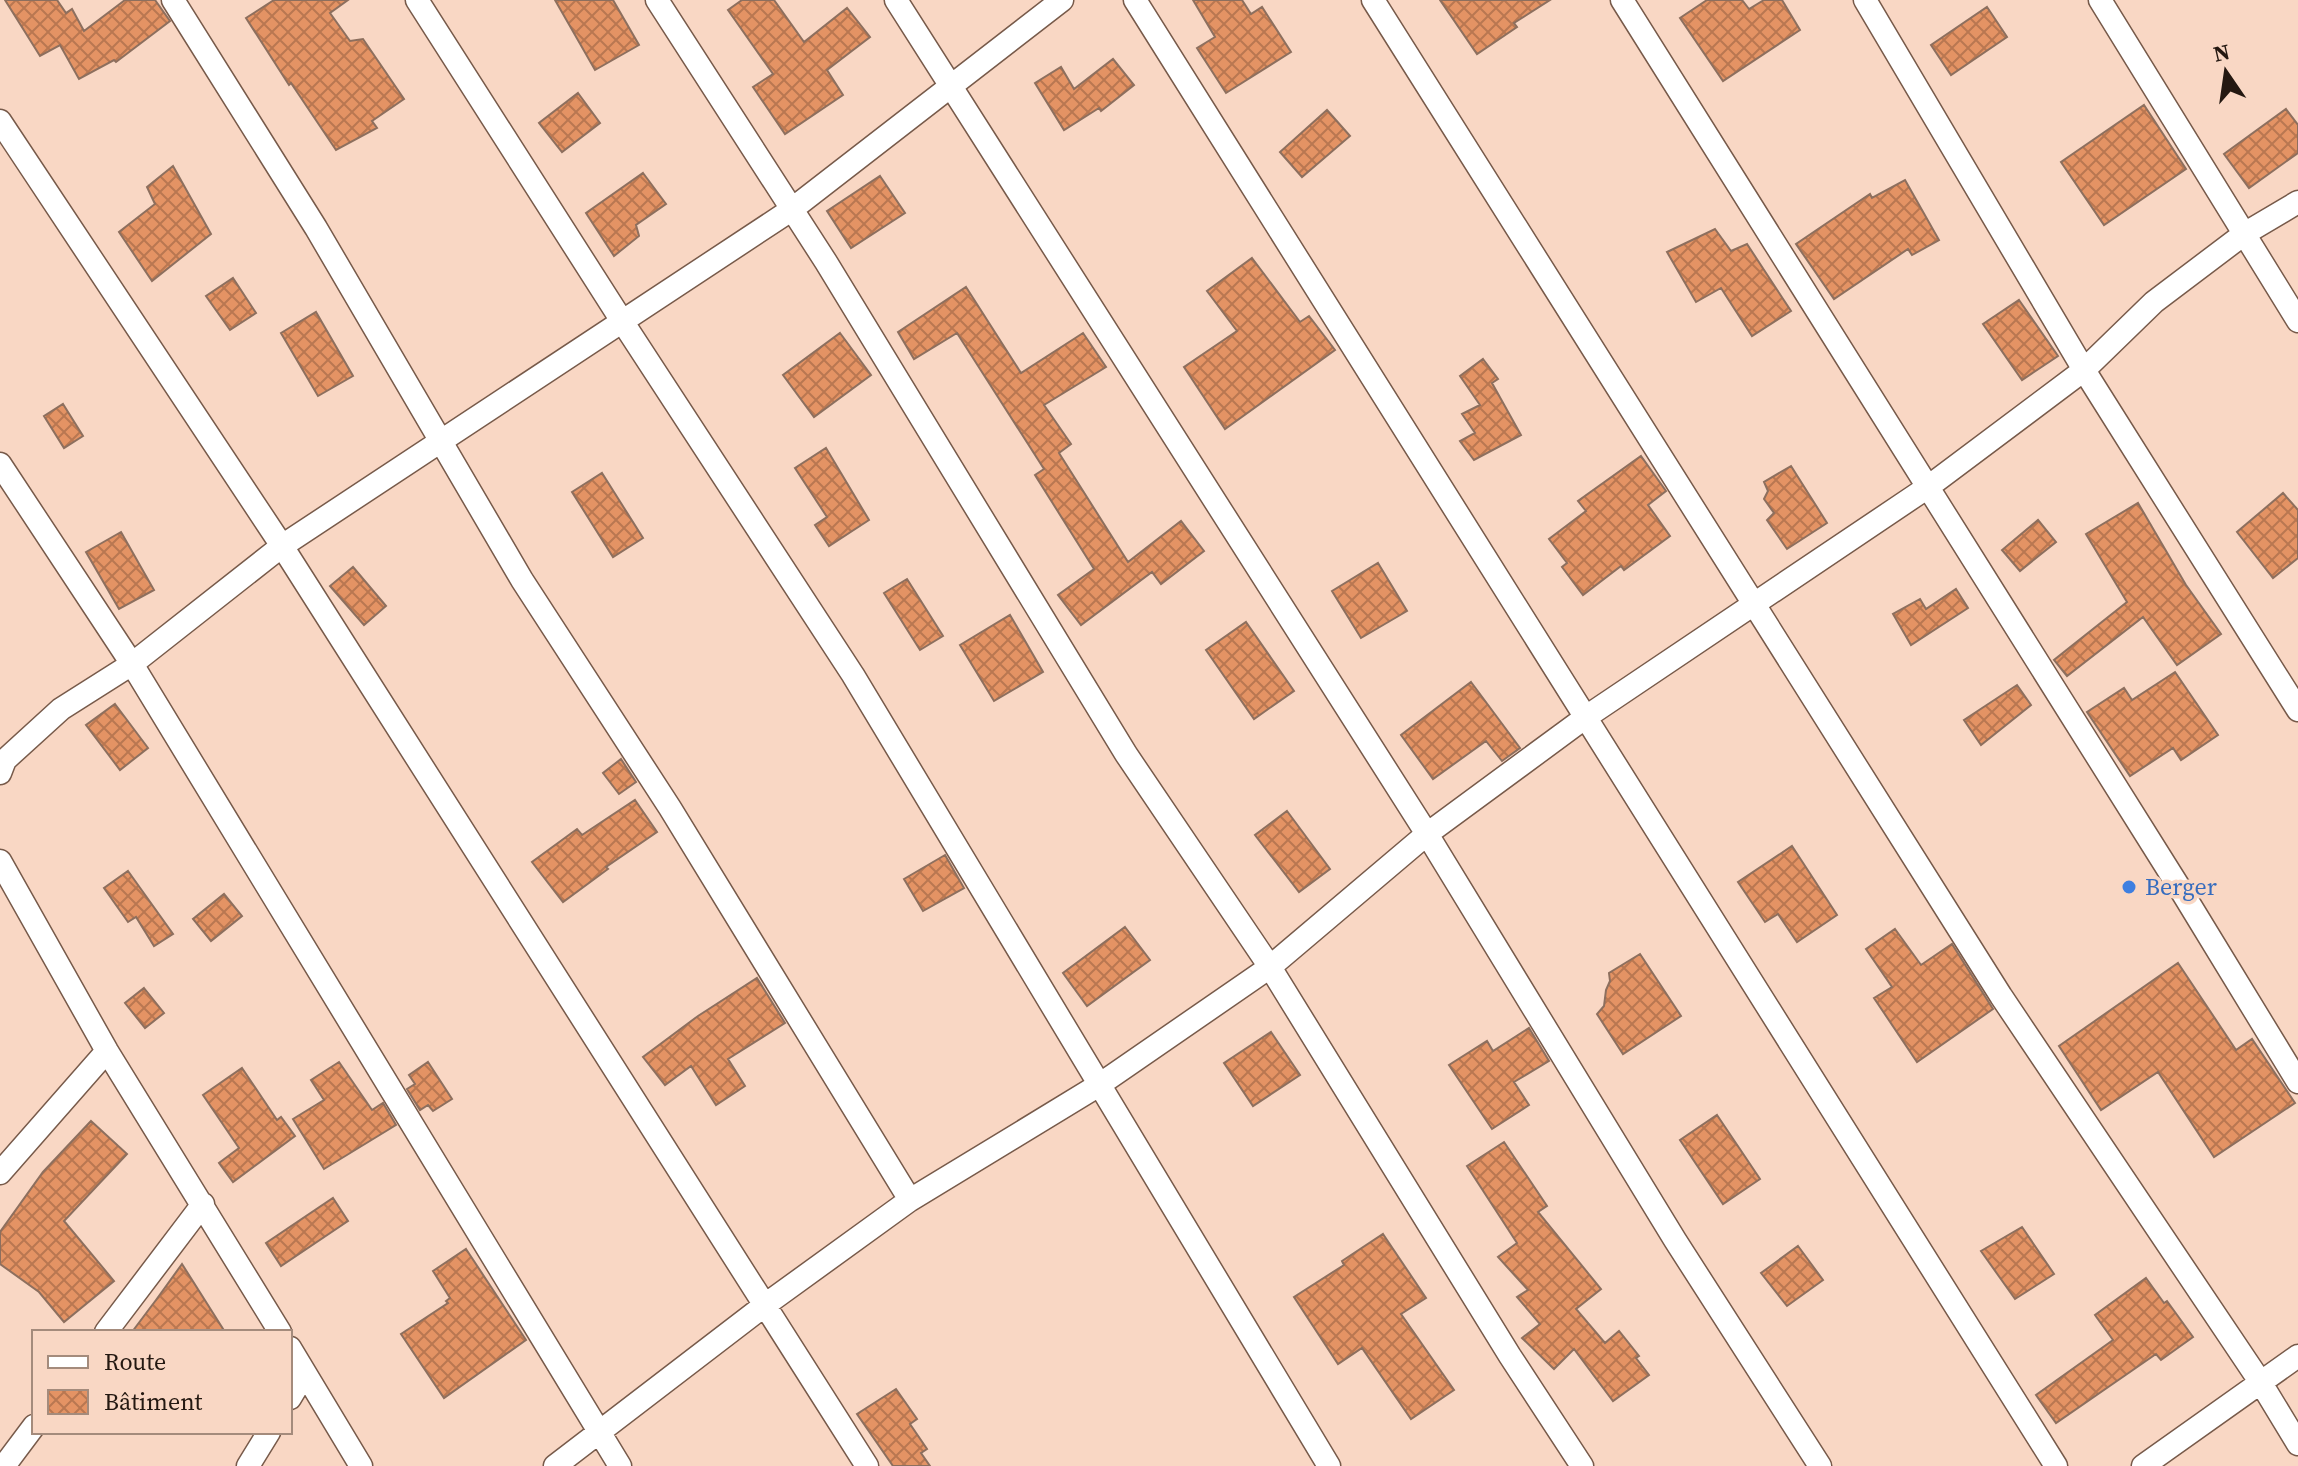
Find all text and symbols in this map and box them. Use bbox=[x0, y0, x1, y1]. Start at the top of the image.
north arrow bbox=[2186, 32, 2266, 112]
text: N bbox=[2210, 36, 2233, 69]
place label: Berger bbox=[2145, 870, 2217, 903]
marker: Berger bbox=[2120, 878, 2138, 896]
legend bbox=[32, 1330, 292, 1434]
text: Route bbox=[104, 1345, 166, 1378]
text: Bâtiment bbox=[104, 1385, 203, 1418]

